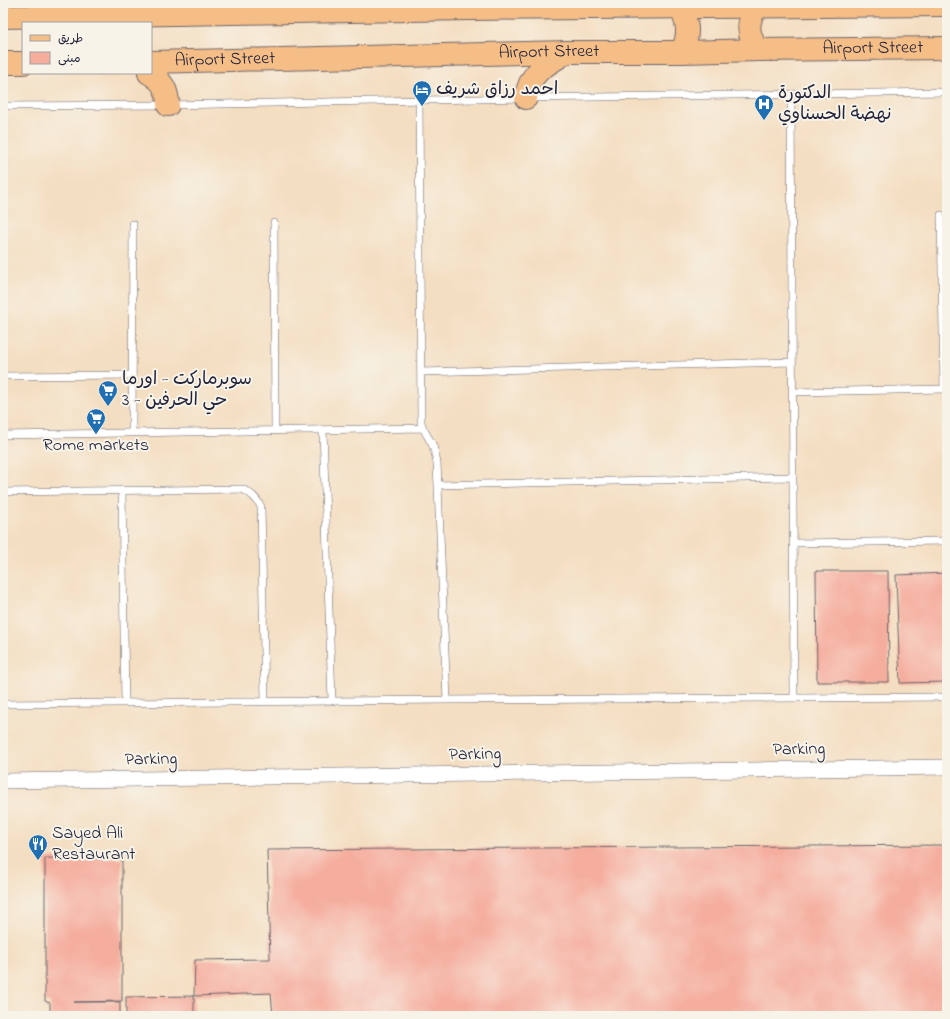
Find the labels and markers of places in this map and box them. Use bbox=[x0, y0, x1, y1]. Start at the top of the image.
place label: احمد رزاق شريف bbox=[436, 77, 558, 103]
hotel icon: احمد رزاق شريف bbox=[411, 79, 433, 107]
place label: الدكتورة نهضة الحسناوي bbox=[778, 81, 892, 128]
hospital icon: الدكتورة نهضة الحسناوي bbox=[753, 93, 775, 121]
place label: سوبرماركت - اورما 3 - حي الحرفين bbox=[122, 367, 252, 415]
supermarket icon: سوبرماركت - اورما 3 - حي الحرفين bbox=[97, 379, 119, 407]
supermarket icon: Rome markets bbox=[85, 407, 107, 435]
place label: Rome markets bbox=[43, 433, 149, 459]
place label: Sayed Ali Restaurant bbox=[52, 821, 135, 868]
restaurant icon: Sayed Ali Restaurant bbox=[27, 833, 49, 861]

